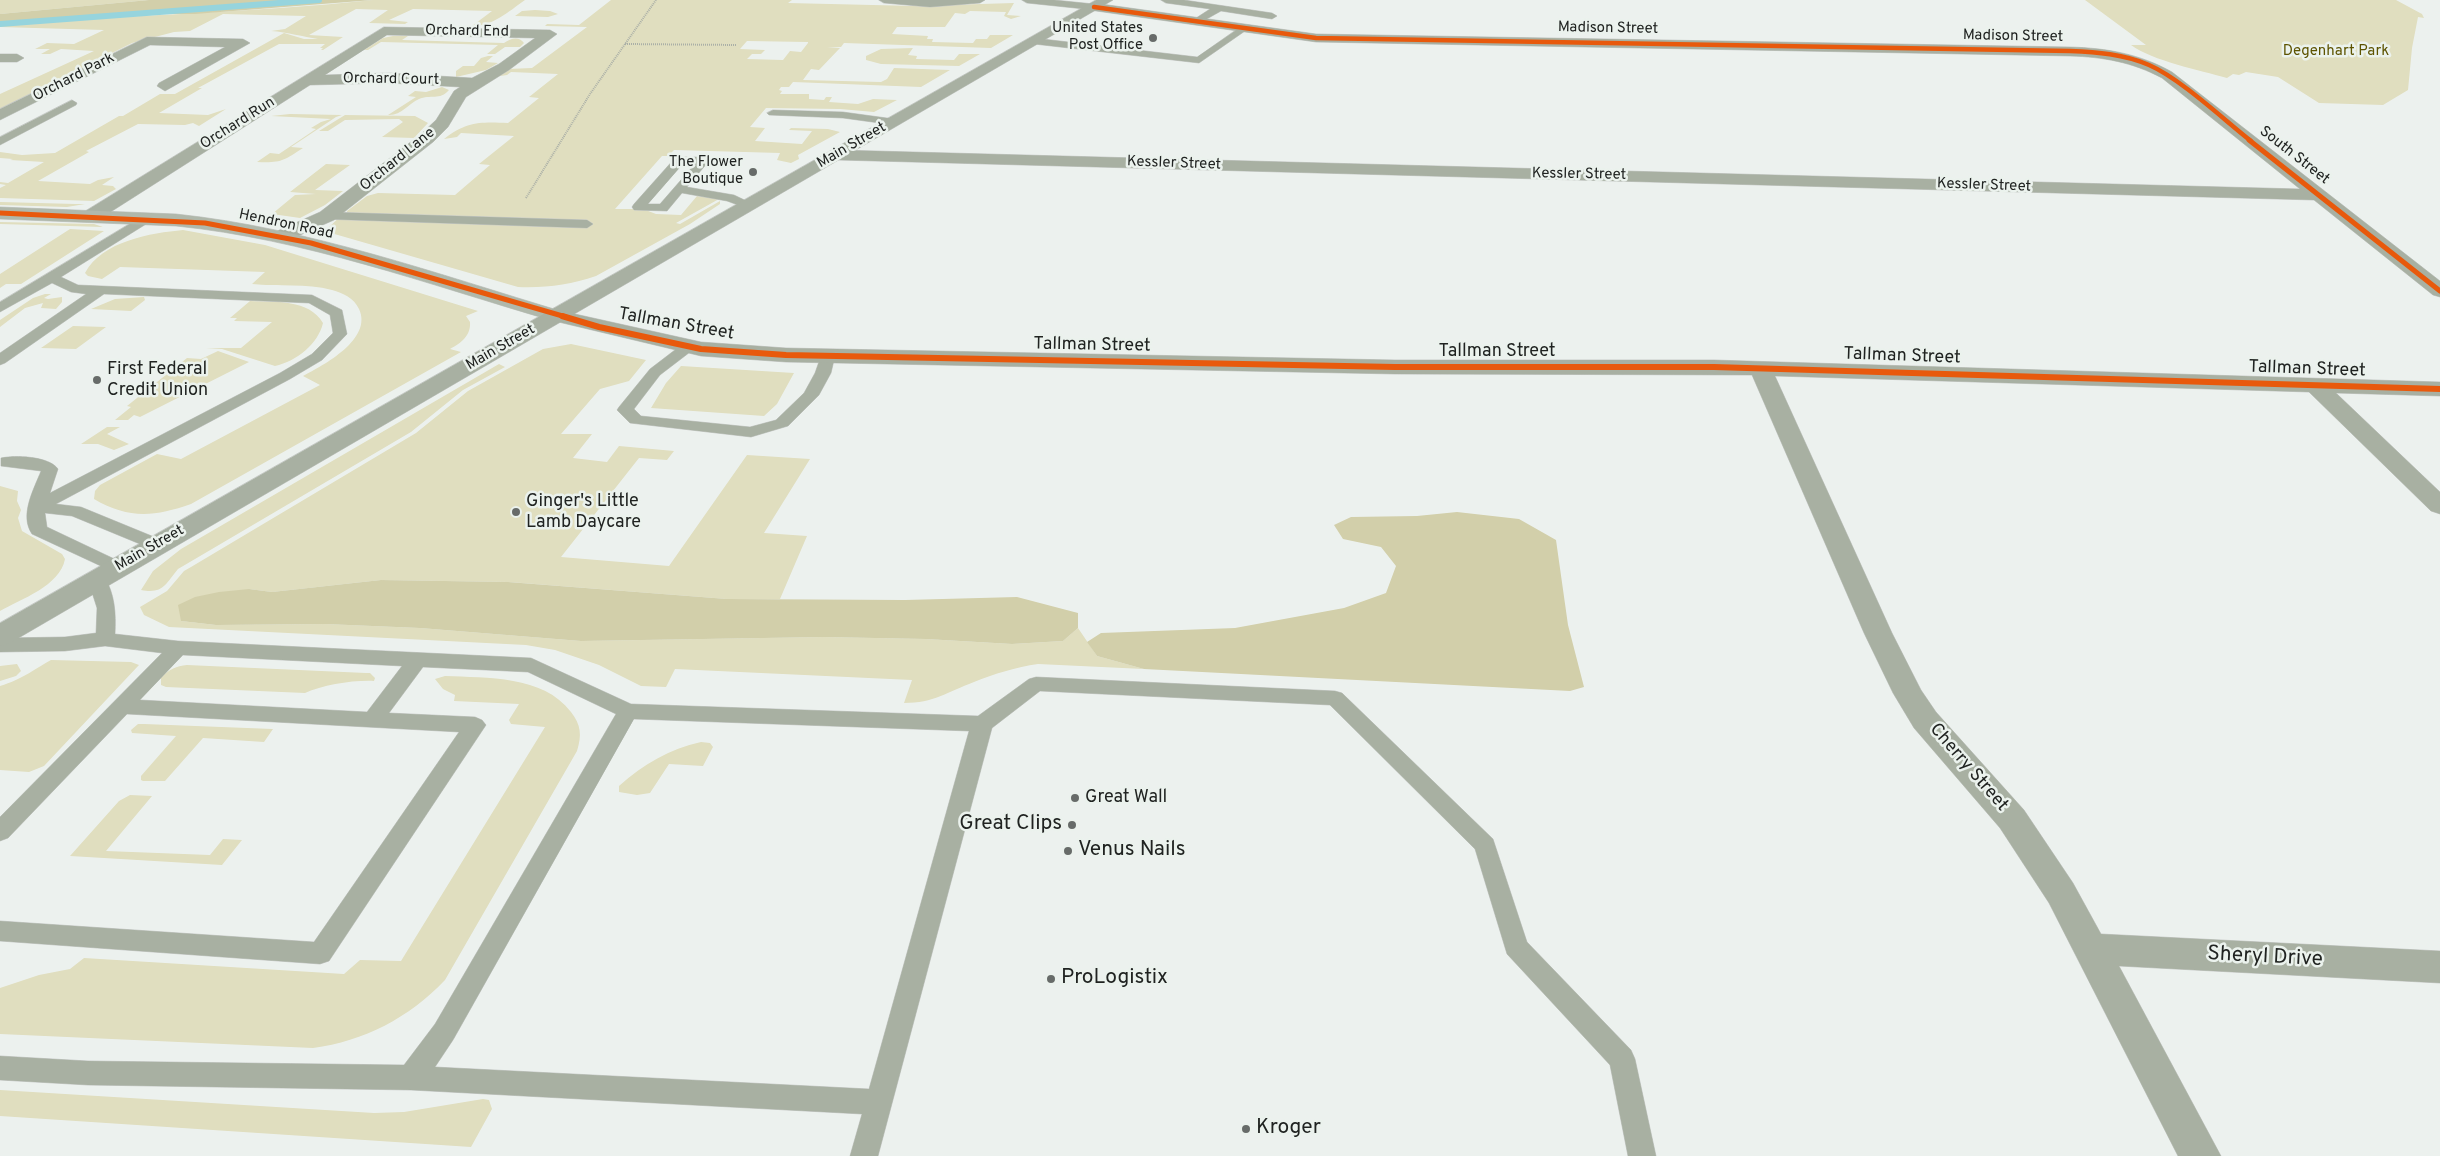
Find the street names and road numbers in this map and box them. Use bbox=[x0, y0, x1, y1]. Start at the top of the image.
street label: Madison Street bbox=[1558, 19, 1658, 39]
street label: Orchard End bbox=[425, 22, 509, 42]
street label: Madison Street bbox=[1963, 27, 2063, 47]
street label: Orchard Park bbox=[30, 50, 118, 106]
street label: Orchard Court bbox=[343, 70, 439, 90]
street label: Orchard Run bbox=[197, 94, 279, 154]
street label: Main Street bbox=[814, 119, 890, 173]
street label: South Street bbox=[2255, 123, 2333, 189]
street label: Orchard Lane bbox=[357, 124, 439, 196]
street label: Kessler Street bbox=[1127, 153, 1221, 175]
street label: Kessler Street bbox=[1532, 165, 1626, 185]
street label: Kessler Street bbox=[1937, 175, 2031, 197]
street label: Hendron Road bbox=[237, 206, 335, 244]
street label: Tallman Street bbox=[616, 304, 736, 346]
street label: Main Street bbox=[463, 321, 539, 375]
street label: Tallman Street bbox=[1033, 334, 1151, 358]
street label: Tallman Street bbox=[1438, 341, 1556, 363]
street label: Tallman Street bbox=[1843, 344, 1961, 370]
street label: Tallman Street bbox=[2248, 357, 2366, 383]
street label: Main Street bbox=[112, 522, 188, 576]
street label: Cherry Street bbox=[1924, 720, 2012, 816]
street label: Sheryl Drive bbox=[2206, 942, 2324, 974]

